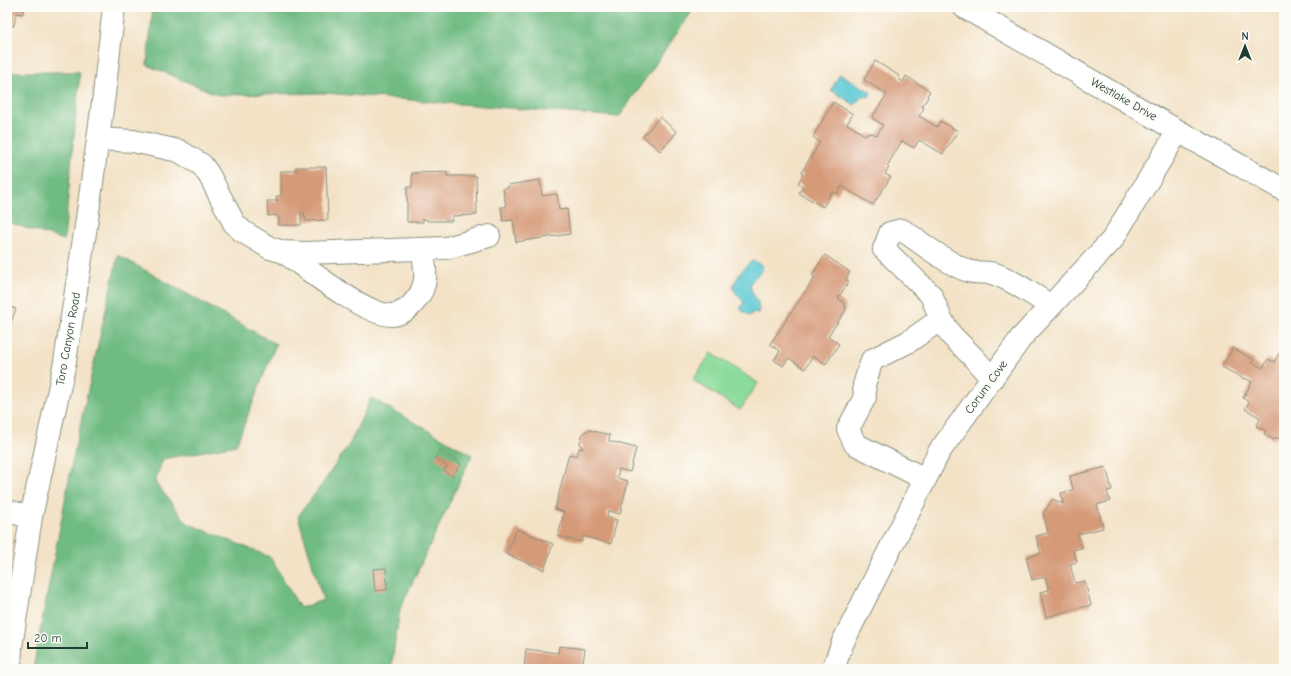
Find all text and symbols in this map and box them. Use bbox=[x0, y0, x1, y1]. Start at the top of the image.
north arrow bbox=[1225, 26, 1265, 66]
text: N bbox=[1241, 30, 1249, 43]
street label: Westlake Drive bbox=[1088, 74, 1160, 124]
street label: Toro Canyon Road bbox=[53, 291, 83, 387]
street label: Corum Cove bbox=[962, 357, 1010, 417]
scale bar bbox=[28, 624, 87, 650]
text: 20 m bbox=[34, 631, 62, 645]

